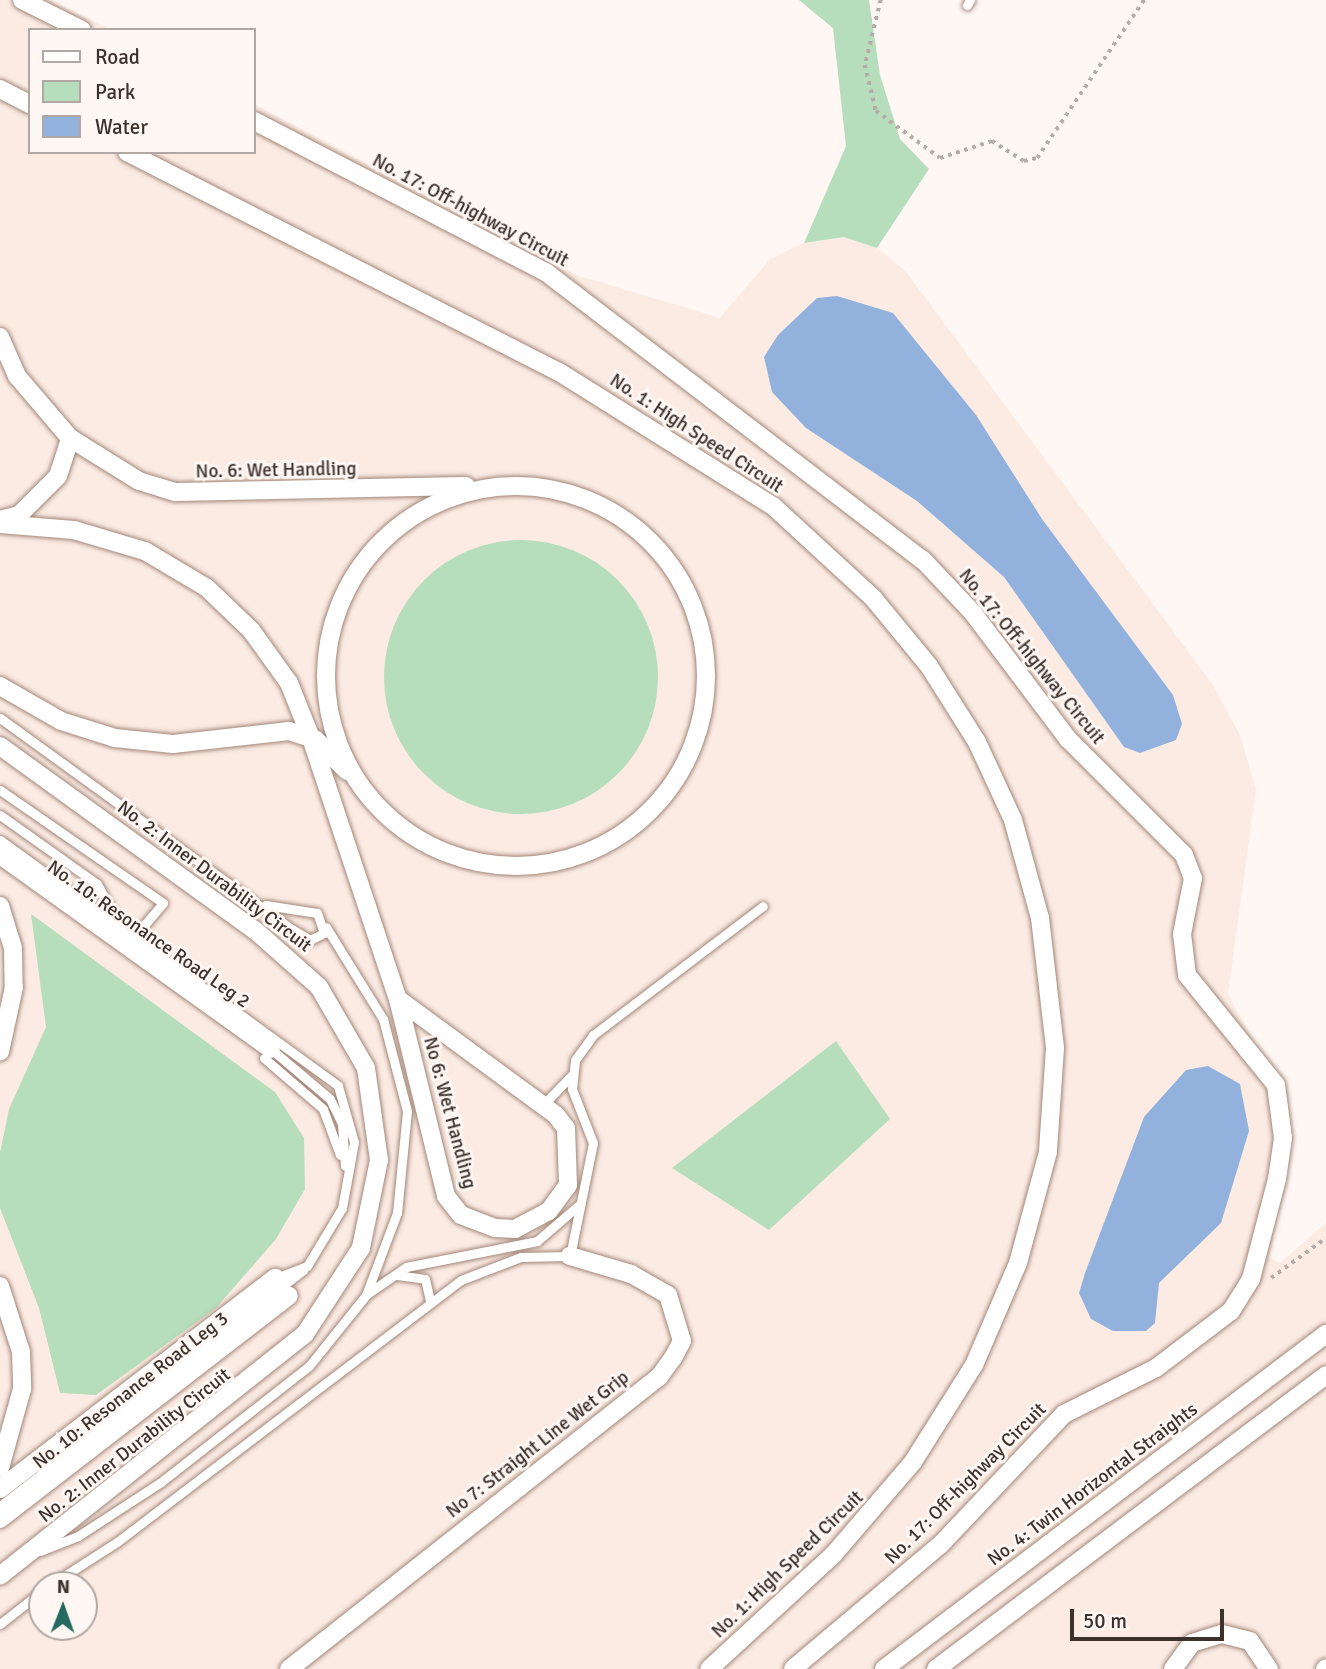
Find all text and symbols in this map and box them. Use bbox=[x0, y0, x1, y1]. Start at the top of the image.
legend bbox=[28, 28, 256, 154]
text: Road bbox=[95, 44, 140, 70]
text: Park bbox=[95, 79, 135, 105]
text: Water bbox=[95, 114, 148, 140]
street label: No. 17: Off-highway Circuit bbox=[368, 150, 572, 272]
street label: No. 1: High Speed Circuit bbox=[605, 369, 787, 499]
street label: No. 6: Wet Handling bbox=[195, 458, 357, 484]
street label: No. 17: Off-highway Circuit bbox=[953, 565, 1109, 749]
street label: No. 2: Inner Durability Circuit bbox=[112, 797, 316, 957]
street label: No. 10: Resonance Road Leg 2 bbox=[43, 856, 253, 1014]
street label: No 6: Wet Handling bbox=[418, 1035, 480, 1191]
street label: No. 10: Resonance Road Leg 3 bbox=[29, 1308, 233, 1474]
street label: No. 2: Inner Durability Circuit bbox=[35, 1364, 235, 1528]
street label: No 7: Straight Line Wet Grip bbox=[442, 1366, 634, 1524]
street label: No. 17: Off-highway Circuit bbox=[881, 1399, 1051, 1569]
street label: No. 4: Twin Horizontal Straights bbox=[984, 1399, 1202, 1571]
street label: No. 1: High Speed Circuit bbox=[707, 1487, 869, 1643]
north arrow bbox=[28, 1571, 98, 1641]
text: N bbox=[57, 1575, 70, 1599]
scale bar bbox=[1074, 1596, 1228, 1640]
text: 50 m bbox=[1083, 1608, 1127, 1634]

